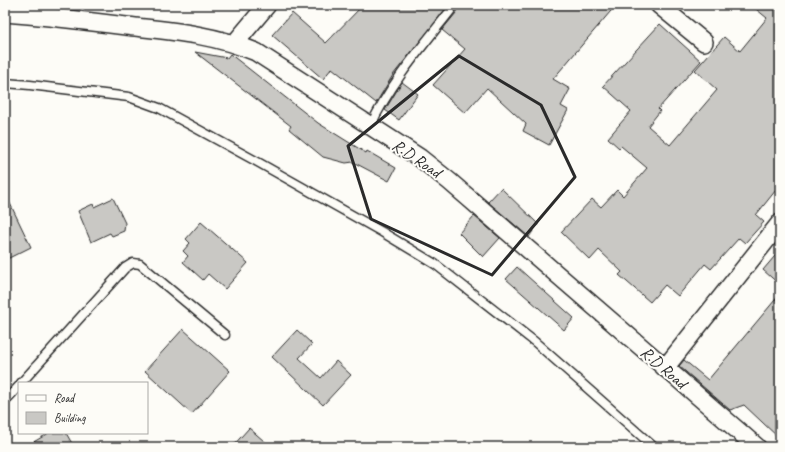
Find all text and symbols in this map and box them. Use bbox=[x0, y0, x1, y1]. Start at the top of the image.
street label: R.D Road bbox=[388, 134, 447, 184]
street label: R.D Road bbox=[636, 342, 693, 395]
legend bbox=[18, 382, 148, 434]
text: Road bbox=[54, 390, 76, 406]
text: Building bbox=[54, 410, 86, 426]

